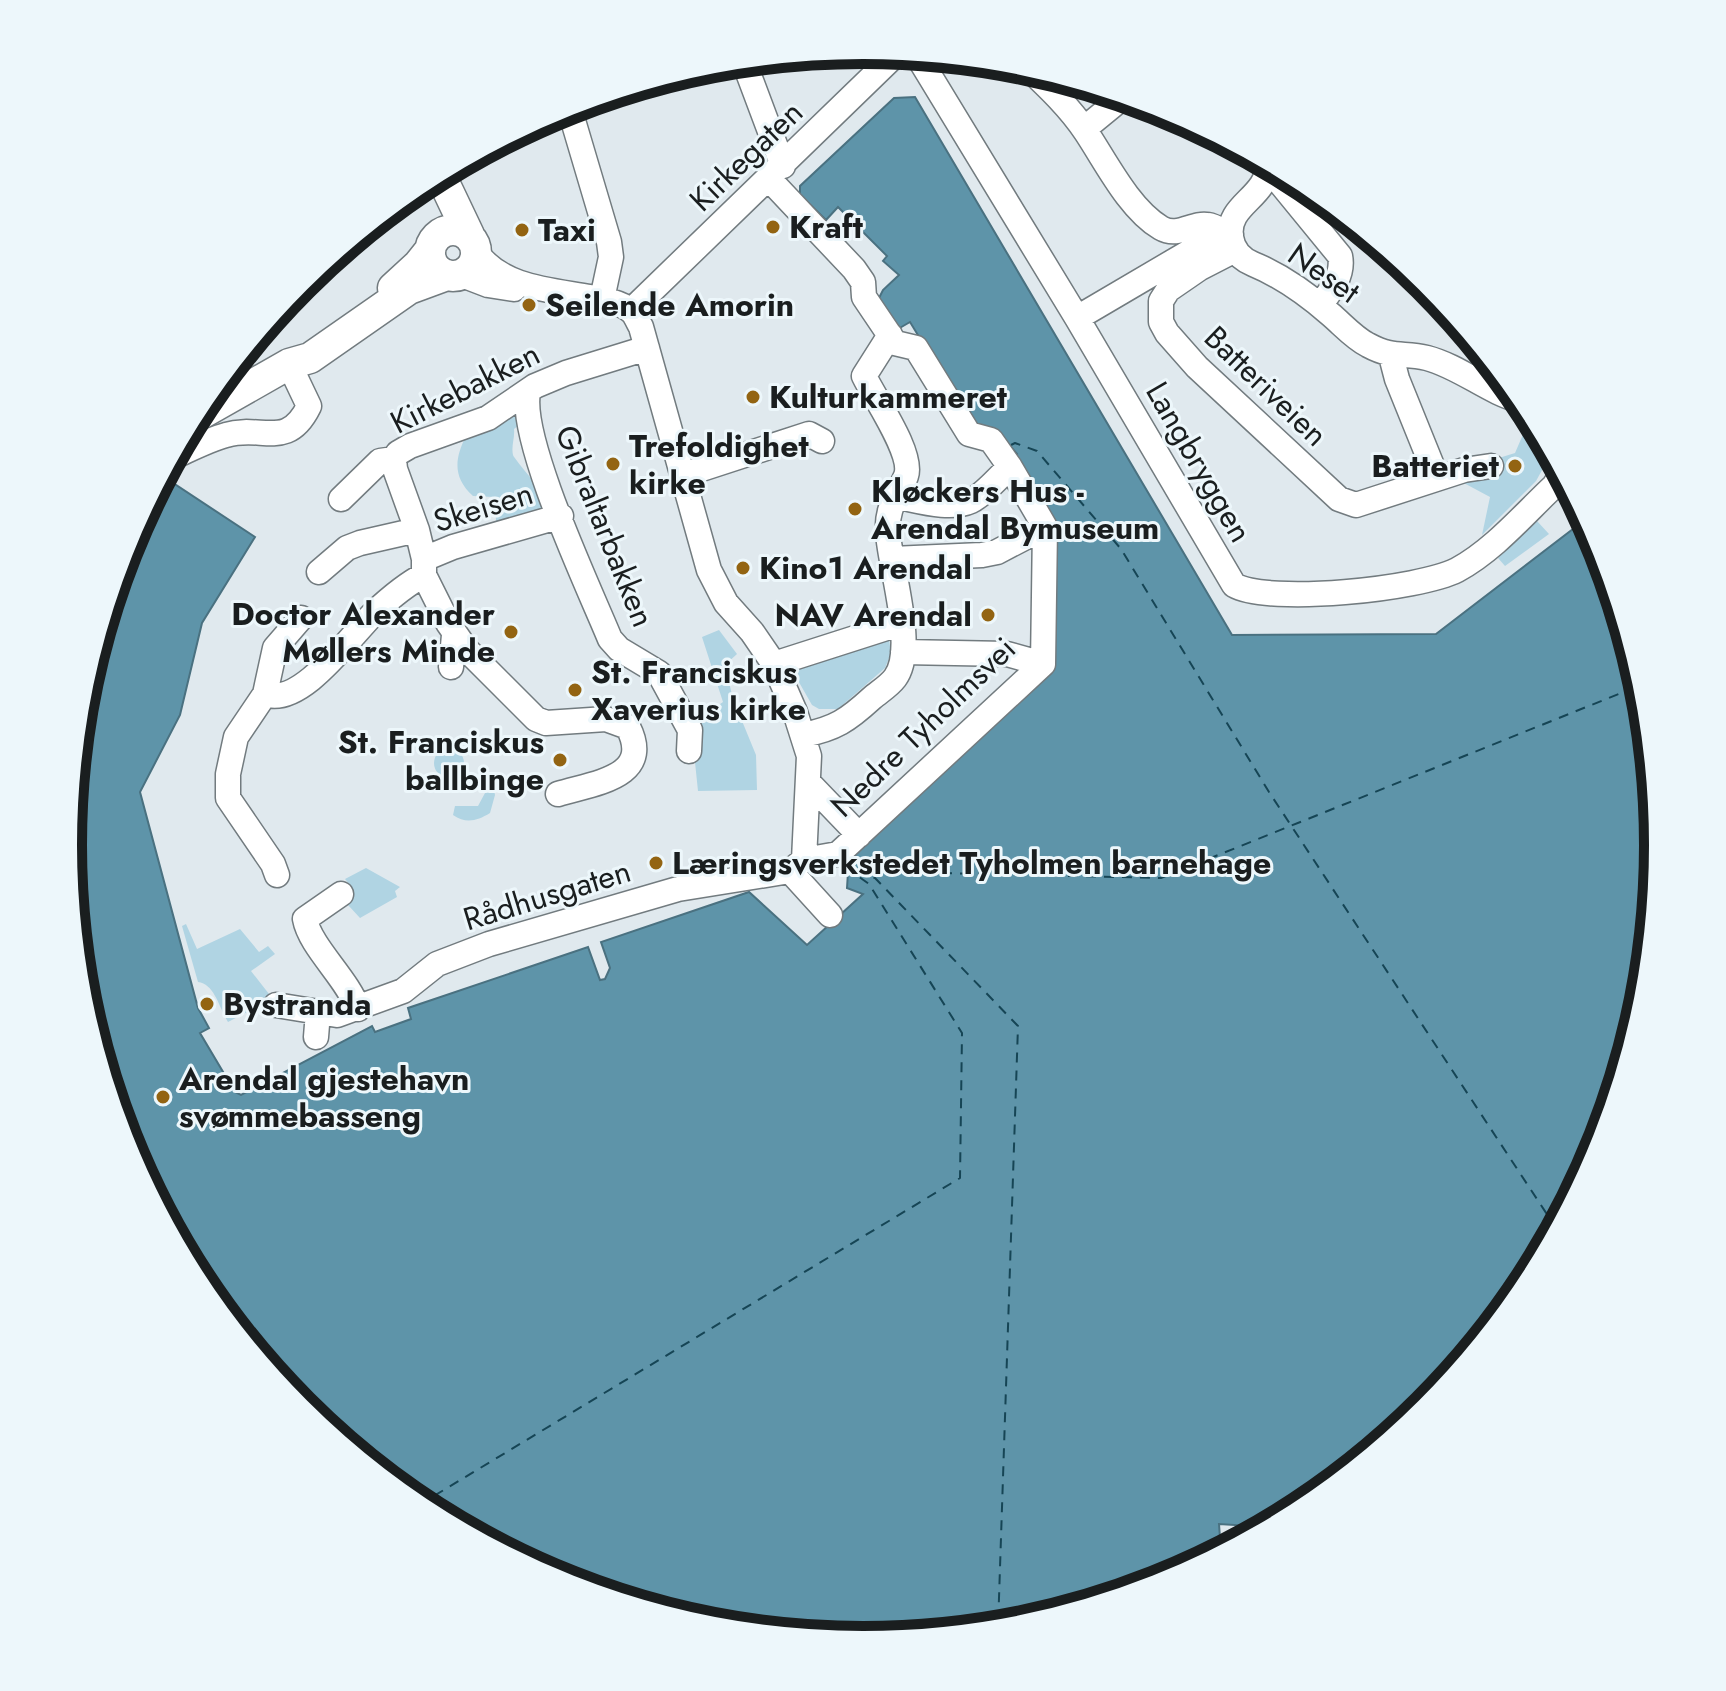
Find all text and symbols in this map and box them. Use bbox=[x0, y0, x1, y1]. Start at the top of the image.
street label: Kirkegaten bbox=[679, 90, 813, 222]
place label: Kraft bbox=[789, 204, 864, 250]
place label: Taxi bbox=[538, 207, 596, 253]
marker: Kraft bbox=[764, 218, 782, 236]
marker: Taxi bbox=[513, 221, 531, 239]
street label: Neset bbox=[1279, 232, 1370, 314]
place label: Seilende Amorin bbox=[545, 282, 794, 328]
marker: Seilende Amorin bbox=[520, 296, 538, 314]
street label: Batteriveien bbox=[1194, 315, 1338, 457]
street label: Kirkebakken bbox=[382, 331, 548, 445]
street label: Langbryggen bbox=[1134, 373, 1264, 551]
place label: Kulturkammeret bbox=[769, 374, 1008, 420]
marker: Kulturkammeret bbox=[744, 388, 762, 406]
street label: Gibraltarbakken bbox=[544, 418, 666, 634]
place label: Trefoldighet kirke bbox=[629, 423, 810, 506]
place label: Batteriet bbox=[1371, 443, 1500, 489]
marker: Trefoldighet kirke bbox=[604, 455, 622, 473]
marker: Batteriet bbox=[1506, 457, 1524, 475]
place label: Kløckers Hus - Arendal Bymuseum bbox=[870, 468, 1159, 551]
street label: Skeisen bbox=[427, 470, 539, 544]
marker: Kløckers Hus - Arendal Bymuseum bbox=[846, 500, 864, 518]
place label: Kino1 Arendal bbox=[759, 545, 972, 591]
marker: Kino1 Arendal bbox=[734, 559, 752, 577]
place label: Doctor Alexander Møllers Minde bbox=[231, 591, 495, 674]
place label: NAV Arendal bbox=[775, 592, 972, 638]
marker: NAV Arendal bbox=[979, 606, 997, 624]
marker: Doctor Alexander Møllers Minde bbox=[502, 623, 520, 641]
street label: Nedre Tyholmsvei bbox=[820, 626, 1026, 828]
place label: St. Franciskus Xaverius kirke bbox=[591, 649, 806, 732]
marker: St. Franciskus Xaverius kirke bbox=[566, 681, 584, 699]
place label: St. Franciskus ballbinge bbox=[338, 719, 544, 802]
marker: St. Franciskus ballbinge bbox=[551, 751, 569, 769]
place label: Læringsverkstedet Tyholmen barnehage bbox=[672, 840, 1271, 886]
street label: Rådhusgaten bbox=[458, 848, 636, 942]
marker: Læringsverkstedet Tyholmen barnehage bbox=[647, 854, 665, 872]
place label: Bystranda bbox=[223, 981, 371, 1027]
marker: Bystranda bbox=[198, 995, 216, 1013]
place label: Arendal gjestehavn svømmebasseng bbox=[178, 1056, 469, 1139]
marker: Arendal gjestehavn svømmebasseng bbox=[154, 1088, 172, 1106]

